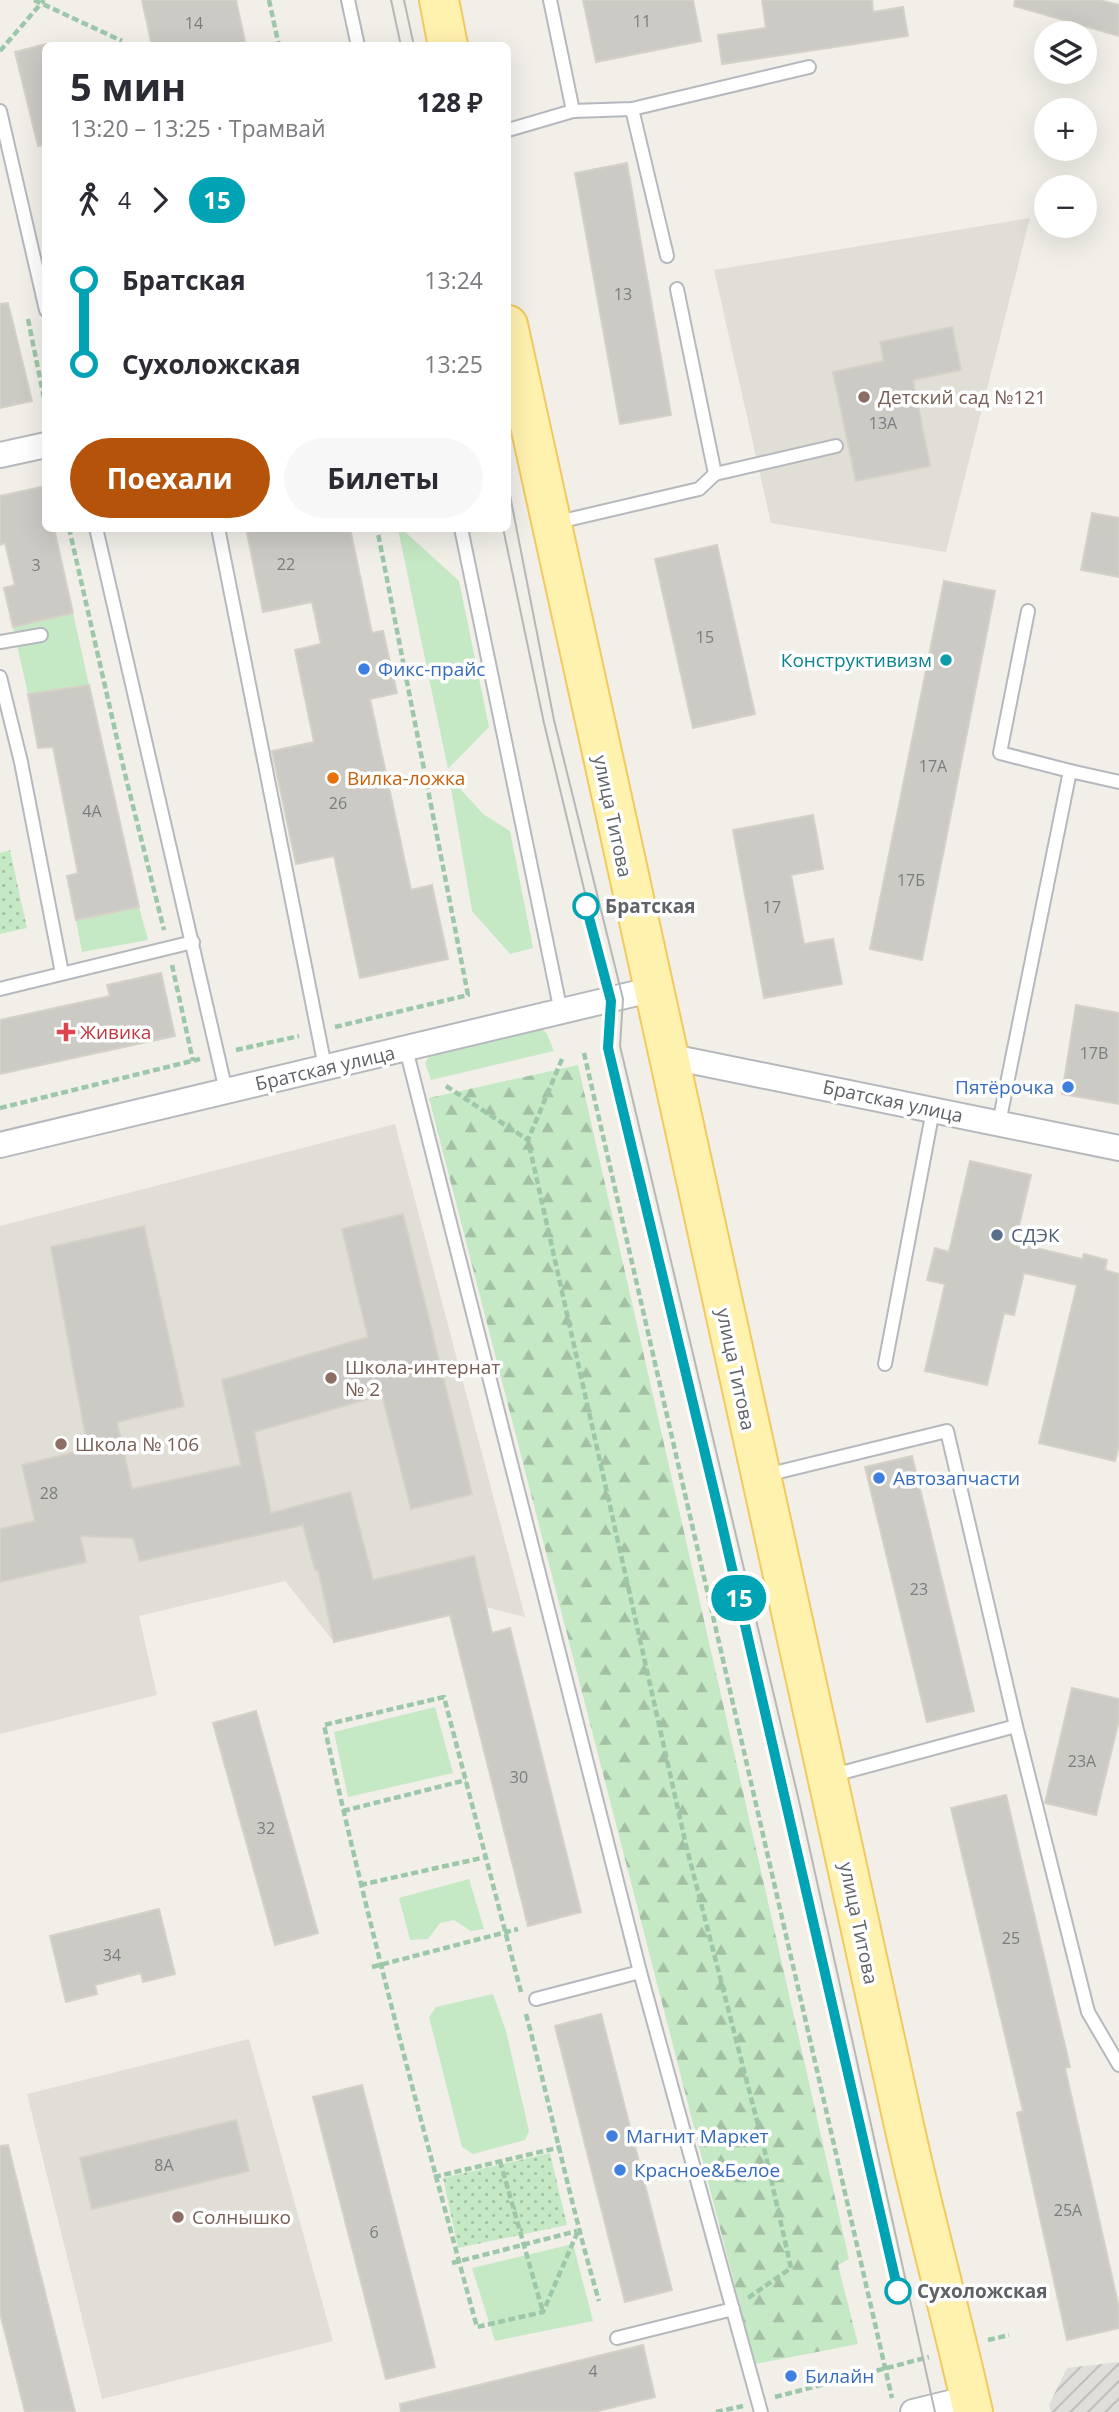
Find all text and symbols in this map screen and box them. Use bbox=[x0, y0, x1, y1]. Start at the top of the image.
house number: 11 bbox=[633, 10, 651, 32]
house number: 14 bbox=[185, 12, 203, 34]
map controls bbox=[1034, 21, 1097, 238]
button: layers bbox=[1034, 21, 1097, 84]
text: 5 мин bbox=[70, 60, 186, 112]
text: 128 ₽ bbox=[417, 84, 483, 120]
button: + bbox=[1034, 98, 1097, 161]
text: 13:20 – 13:25 · Трамвай bbox=[70, 112, 326, 144]
button: − bbox=[1034, 175, 1097, 238]
icon: walk bbox=[70, 181, 108, 219]
icon: forward bbox=[141, 181, 179, 219]
text: 15 bbox=[203, 183, 231, 216]
text: 4 bbox=[118, 184, 131, 216]
text: Братская bbox=[122, 262, 246, 298]
text: 13:24 bbox=[424, 264, 483, 296]
house number: 13 bbox=[614, 283, 632, 305]
text: Сухоложская bbox=[122, 346, 301, 382]
text: 13:25 bbox=[424, 348, 483, 380]
place label: Детский сад №121 bbox=[878, 384, 1046, 410]
marker: Детский сад №121 bbox=[856, 389, 872, 405]
house number: 13А bbox=[869, 412, 898, 434]
button: Поехали bbox=[70, 438, 270, 518]
button: Билеты bbox=[284, 438, 483, 518]
house number: 22 bbox=[277, 553, 295, 575]
house number: 3 bbox=[31, 554, 41, 576]
house number: 15 bbox=[696, 626, 714, 648]
place label: Конструктивизм bbox=[781, 647, 932, 673]
marker: Конструктивизм bbox=[938, 652, 954, 668]
place label: Фикс-прайс bbox=[378, 656, 485, 682]
marker: Фикс-прайс bbox=[356, 661, 372, 677]
street label: улица Титова bbox=[587, 753, 639, 879]
house number: 17А bbox=[919, 755, 948, 777]
place label: Вилка-ложка bbox=[347, 765, 465, 791]
marker: Вилка-ложка bbox=[325, 770, 341, 786]
house number: 26 bbox=[329, 792, 347, 814]
house number: 4А bbox=[82, 800, 103, 822]
house number: 17Б bbox=[897, 869, 925, 891]
marker: Братская bbox=[573, 893, 599, 919]
place label: Братская bbox=[605, 893, 695, 919]
house number: 17 bbox=[763, 896, 781, 918]
place label: Живика bbox=[80, 1019, 151, 1045]
marker: Живика bbox=[58, 1024, 74, 1040]
street label: Братская улица bbox=[253, 1039, 397, 1097]
house number: 17В bbox=[1080, 1042, 1108, 1064]
street label: Братская улица bbox=[821, 1073, 965, 1129]
place label: Пятёрочка bbox=[955, 1074, 1054, 1100]
marker: Пятёрочка bbox=[1060, 1079, 1076, 1095]
place label: СДЭК bbox=[1011, 1222, 1060, 1248]
marker: СДЭК bbox=[989, 1227, 1005, 1243]
street label: улица Титова bbox=[710, 1306, 762, 1432]
place label: Школа-интернат № 2 bbox=[345, 1354, 500, 1402]
marker: Школа-интернат № 2 bbox=[323, 1370, 339, 1386]
place label: Школа № 106 bbox=[75, 1431, 199, 1457]
marker: Школа № 106 bbox=[53, 1436, 69, 1452]
place label: Автозапчасти bbox=[893, 1465, 1020, 1491]
marker: Автозапчасти bbox=[871, 1470, 887, 1486]
house number: 28 bbox=[40, 1482, 58, 1504]
line badge: 15 bbox=[708, 1575, 770, 1621]
house number: 23 bbox=[910, 1578, 928, 1600]
text: 15 bbox=[725, 1581, 753, 1614]
house number: 23А bbox=[1068, 1750, 1097, 1772]
house number: 30 bbox=[510, 1766, 528, 1788]
house number: 32 bbox=[257, 1817, 275, 1839]
street label: улица Титова bbox=[833, 1860, 885, 1986]
house number: 25 bbox=[1002, 1927, 1020, 1949]
house number: 34 bbox=[103, 1944, 121, 1966]
place label: Магнит Маркет bbox=[626, 2123, 769, 2149]
marker: Магнит Маркет bbox=[604, 2128, 620, 2144]
house number: 8А bbox=[154, 2154, 175, 2176]
place label: Красное&Белое bbox=[634, 2157, 780, 2183]
marker: Красное&Белое bbox=[612, 2162, 628, 2178]
house number: 25А bbox=[1054, 2199, 1083, 2221]
place label: Солнышко bbox=[192, 2204, 291, 2230]
marker: Солнышко bbox=[170, 2209, 186, 2225]
house number: 6 bbox=[369, 2221, 379, 2243]
marker: Сухоложская bbox=[885, 2278, 911, 2304]
place label: Сухоложская bbox=[917, 2278, 1048, 2304]
house number: 4 bbox=[588, 2360, 598, 2382]
place label: Билайн bbox=[805, 2363, 874, 2389]
marker: Билайн bbox=[783, 2368, 799, 2384]

